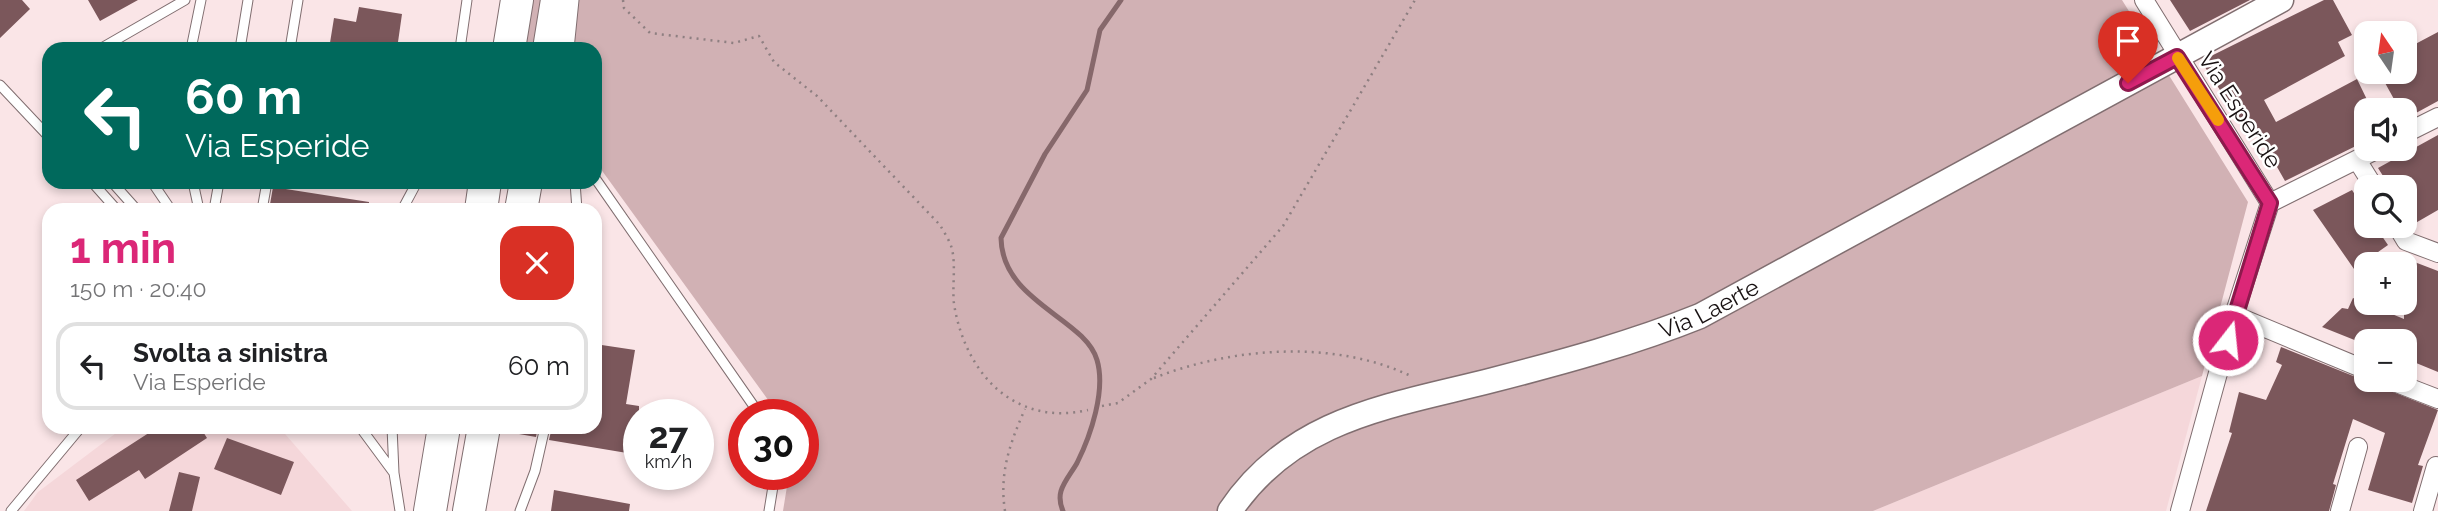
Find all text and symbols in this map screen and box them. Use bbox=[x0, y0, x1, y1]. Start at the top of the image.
pin bbox=[2098, 11, 2158, 83]
north arrow bbox=[2354, 21, 2417, 84]
map controls bbox=[2354, 21, 2417, 392]
icon: arrive bbox=[2109, 22, 2147, 60]
street label: Via Esperide bbox=[2193, 47, 2288, 173]
text: 60 m bbox=[185, 68, 302, 125]
icon: left bbox=[70, 70, 161, 161]
button: sound bbox=[2354, 98, 2417, 161]
text: Via Esperide bbox=[185, 127, 370, 164]
button: search bbox=[2354, 175, 2417, 238]
text: 1 min bbox=[70, 224, 176, 273]
button: close bbox=[500, 226, 574, 300]
button: + bbox=[2354, 252, 2417, 315]
street label: Via Laerte bbox=[1655, 273, 1763, 343]
text: 150 m · 20:40 bbox=[70, 275, 207, 302]
position arrow bbox=[2191, 303, 2265, 377]
button: − bbox=[2354, 329, 2417, 392]
text: Svolta a sinistra bbox=[133, 338, 328, 368]
icon: left bbox=[74, 347, 112, 385]
text: 60 m bbox=[508, 351, 570, 381]
text: Via Esperide bbox=[133, 368, 266, 395]
speed limit sign: 30 bbox=[728, 399, 819, 490]
text: 27 bbox=[649, 415, 688, 456]
text: km/h bbox=[645, 451, 692, 472]

